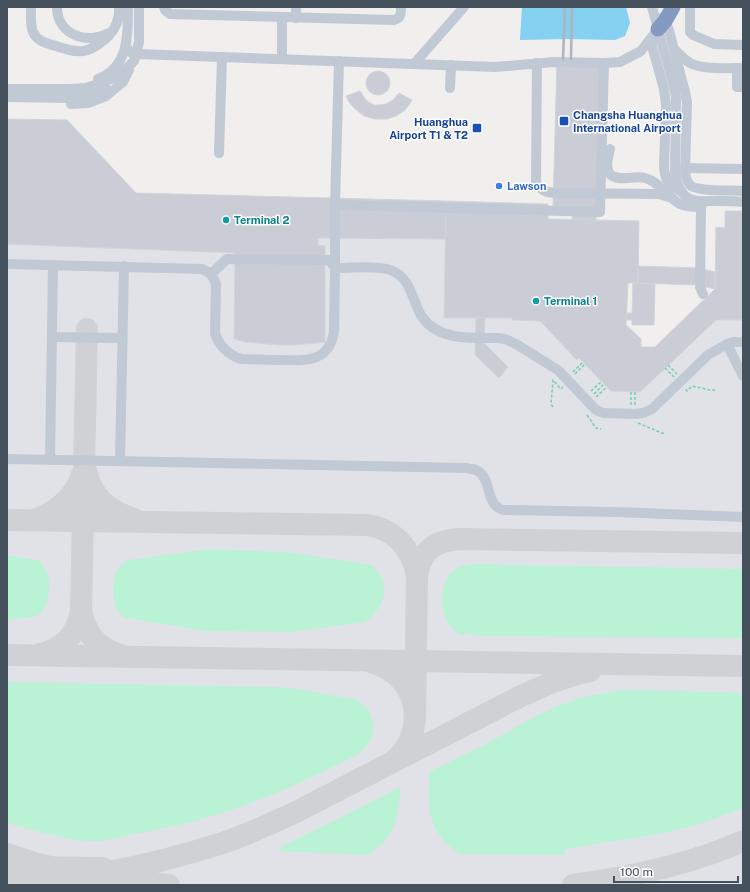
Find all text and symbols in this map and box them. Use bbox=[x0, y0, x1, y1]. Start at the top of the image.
place label: Changsha Huanghua International Airport bbox=[573, 109, 682, 134]
marker: Changsha Huanghua International Airport bbox=[558, 115, 570, 127]
place label: Huanghua Airport T1 & T2 bbox=[389, 116, 468, 141]
marker: Huanghua Airport T1 & T2 bbox=[471, 122, 483, 134]
place label: Lawson bbox=[507, 180, 546, 192]
marker: Lawson bbox=[494, 181, 504, 191]
place label: Terminal 2 bbox=[234, 214, 289, 226]
marker: Terminal 2 bbox=[221, 215, 231, 225]
place label: Terminal 1 bbox=[544, 295, 597, 307]
marker: Terminal 1 bbox=[531, 296, 541, 306]
scale bar bbox=[614, 858, 738, 884]
text: 100 m bbox=[620, 865, 653, 879]

